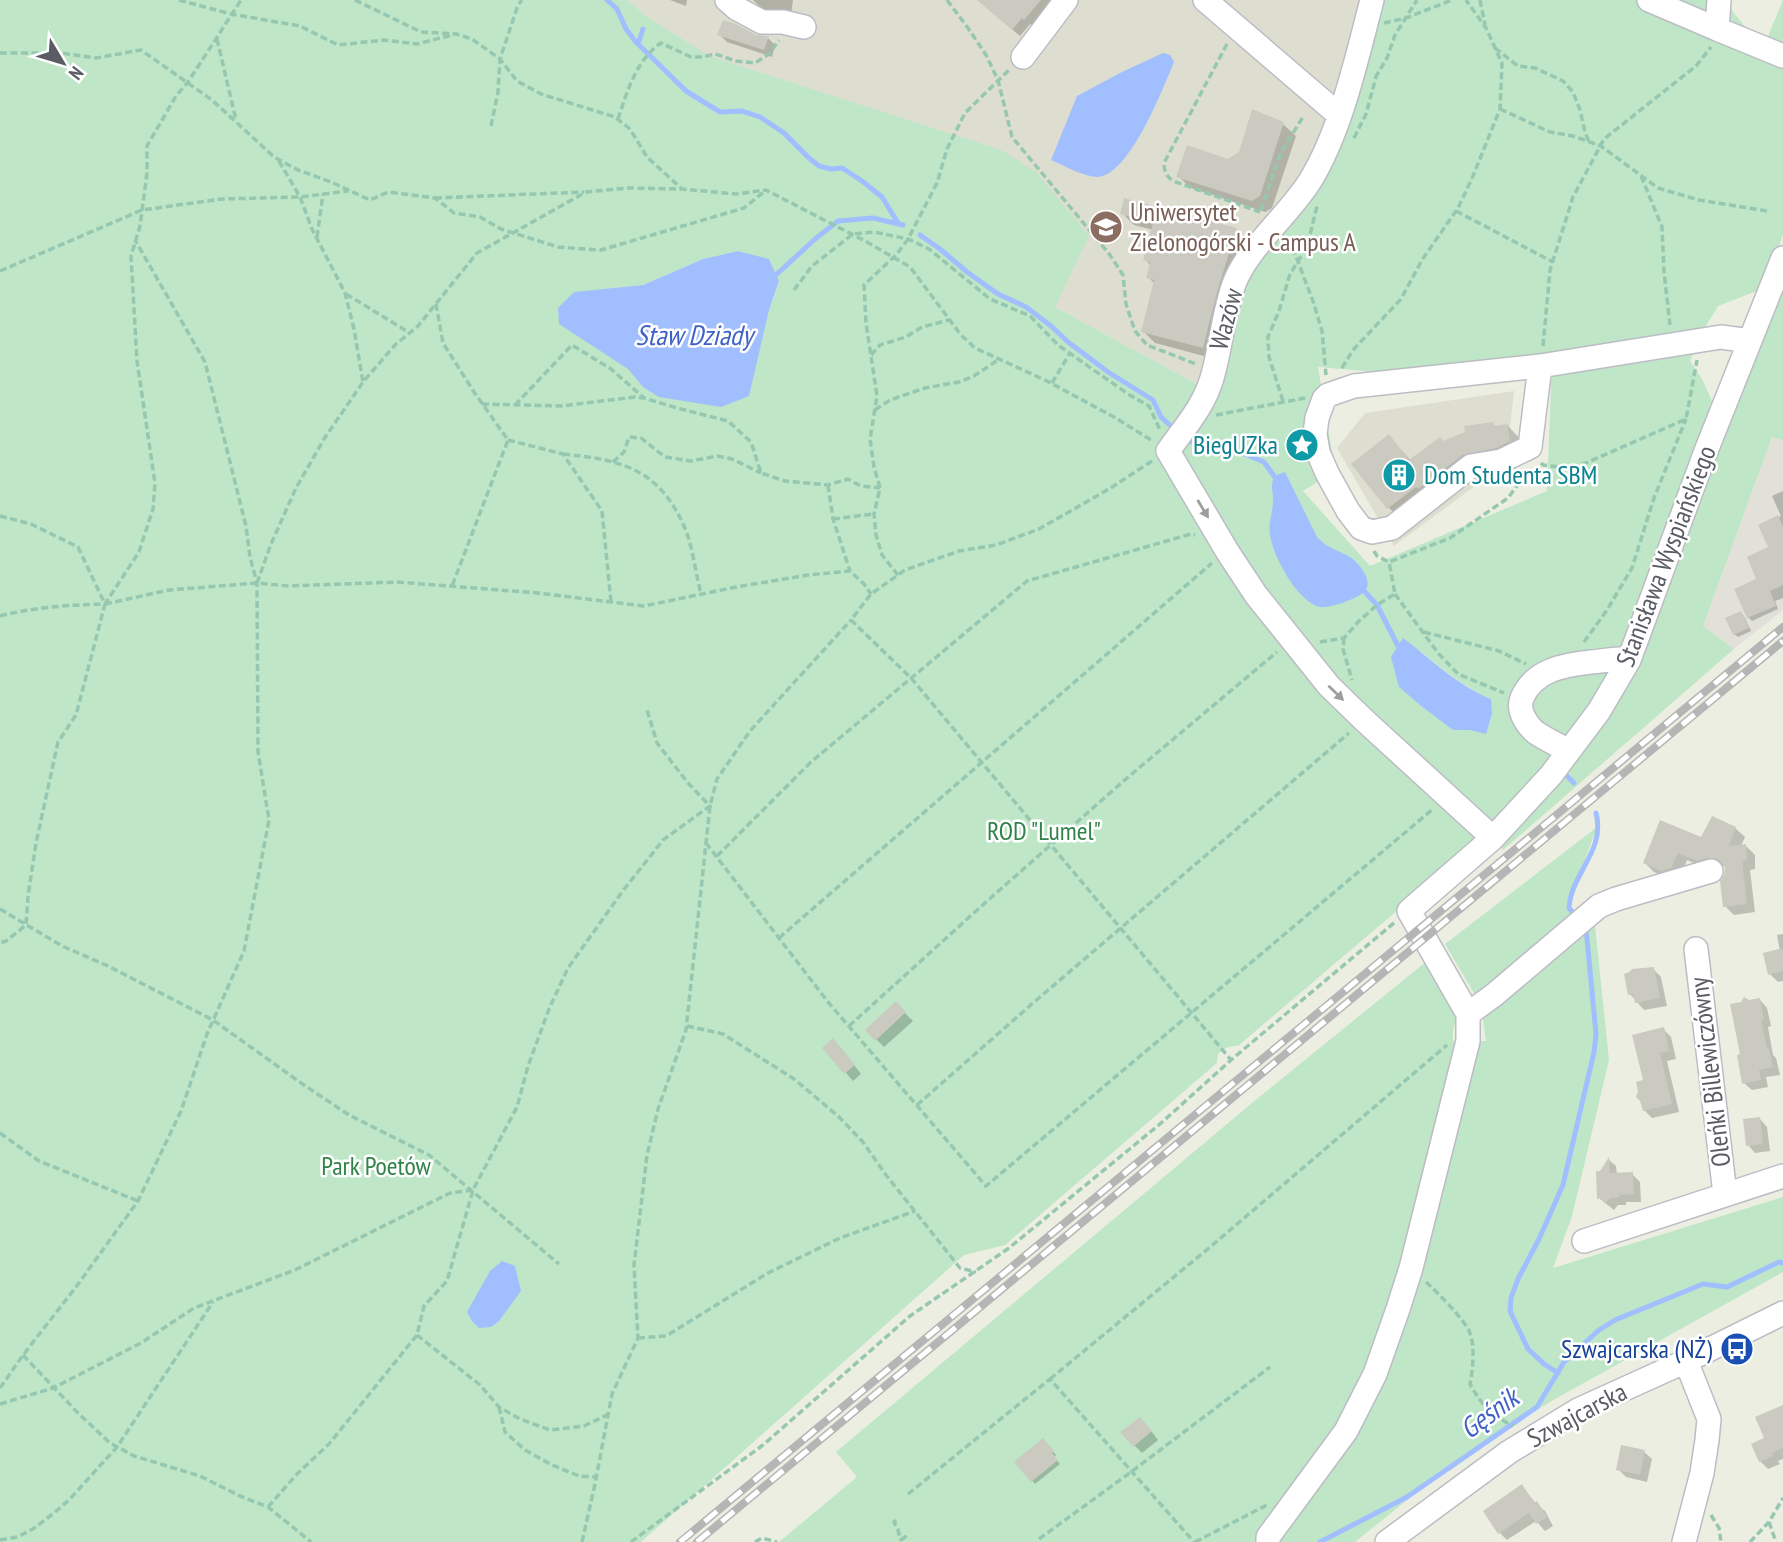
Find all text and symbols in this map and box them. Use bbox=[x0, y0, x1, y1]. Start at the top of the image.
north arrow bbox=[28, 28, 98, 98]
text: N bbox=[64, 62, 89, 85]
place label: Uniwersytet Zielonogórski - Campus A bbox=[1130, 195, 1357, 258]
school or university icon: Uniwersytet Zielonogórski - Campus A bbox=[1087, 208, 1125, 246]
street label: Wazów bbox=[1202, 284, 1250, 353]
water label: Staw Dziady bbox=[635, 316, 756, 353]
place icon: BiegUZka bbox=[1283, 426, 1321, 464]
place label: BiegUZka bbox=[1193, 428, 1278, 461]
street label: Stanisława Wyspiańskiego bbox=[1608, 441, 1723, 671]
building icon: Dom Studenta SBM bbox=[1380, 456, 1418, 494]
place label: Dom Studenta SBM bbox=[1424, 458, 1597, 491]
one-way arrow bbox=[1197, 500, 1209, 519]
one-way arrow bbox=[1328, 684, 1345, 701]
park label: ROD "Lumel" bbox=[987, 814, 1101, 847]
street label: Oleńki Billewiczówny bbox=[1681, 975, 1738, 1169]
park label: Park Poetów bbox=[321, 1149, 432, 1182]
bus stop icon: Szwajcarska (NŻ) bbox=[1718, 1330, 1756, 1368]
place label: Szwajcarska (NŻ) bbox=[1561, 1332, 1712, 1365]
street label: Szwajcarska bbox=[1521, 1375, 1632, 1454]
water label: Gęśnik bbox=[1452, 1377, 1528, 1446]

